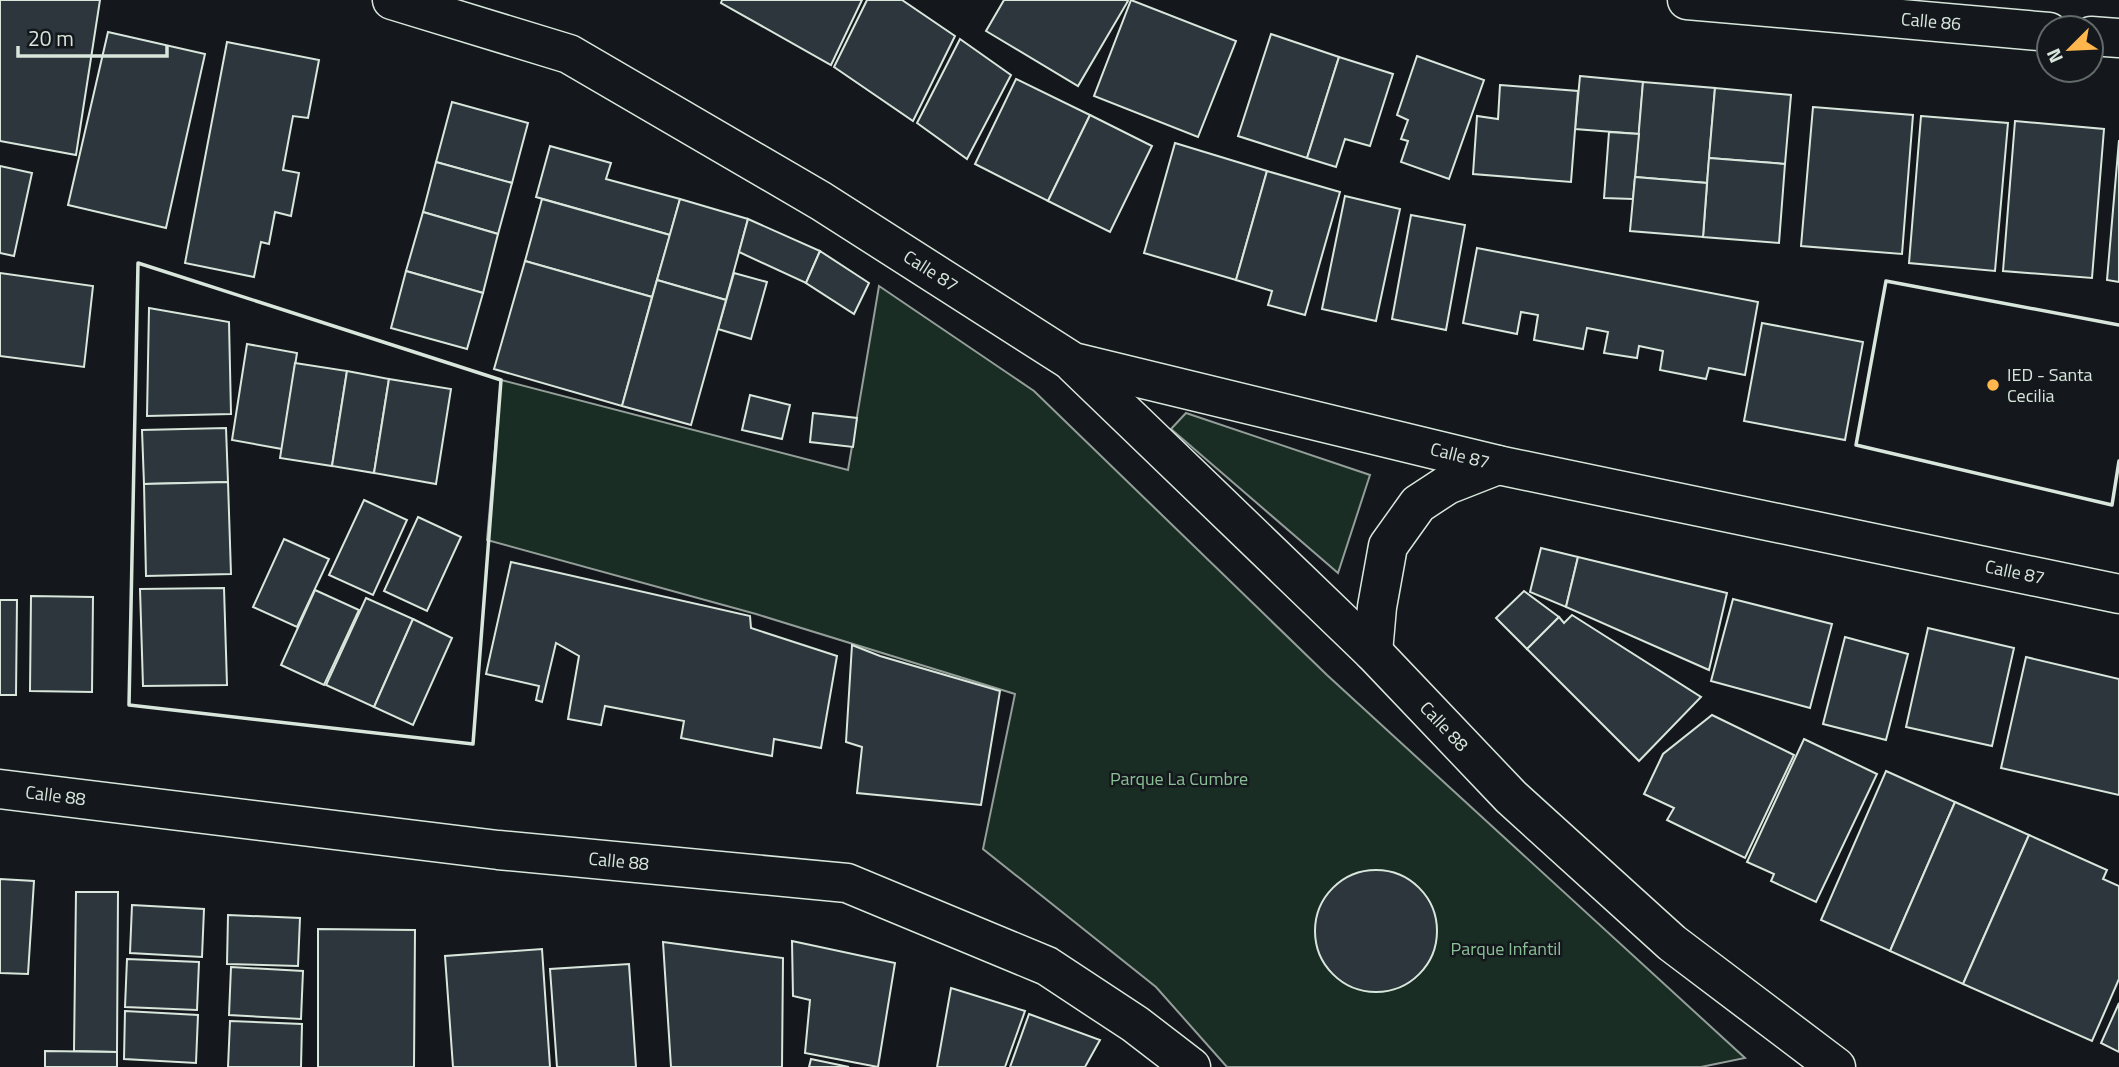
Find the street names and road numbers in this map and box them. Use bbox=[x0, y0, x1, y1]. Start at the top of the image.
street label: Calle 86 bbox=[1900, 5, 1962, 37]
street label: Calle 87 bbox=[898, 243, 964, 298]
street label: Calle 87 bbox=[1428, 435, 1493, 476]
street label: Calle 87 bbox=[1983, 553, 2047, 591]
street label: Calle 88 bbox=[1414, 695, 1475, 757]
street label: Calle 88 bbox=[24, 778, 87, 812]
street label: Calle 88 bbox=[587, 845, 650, 877]

